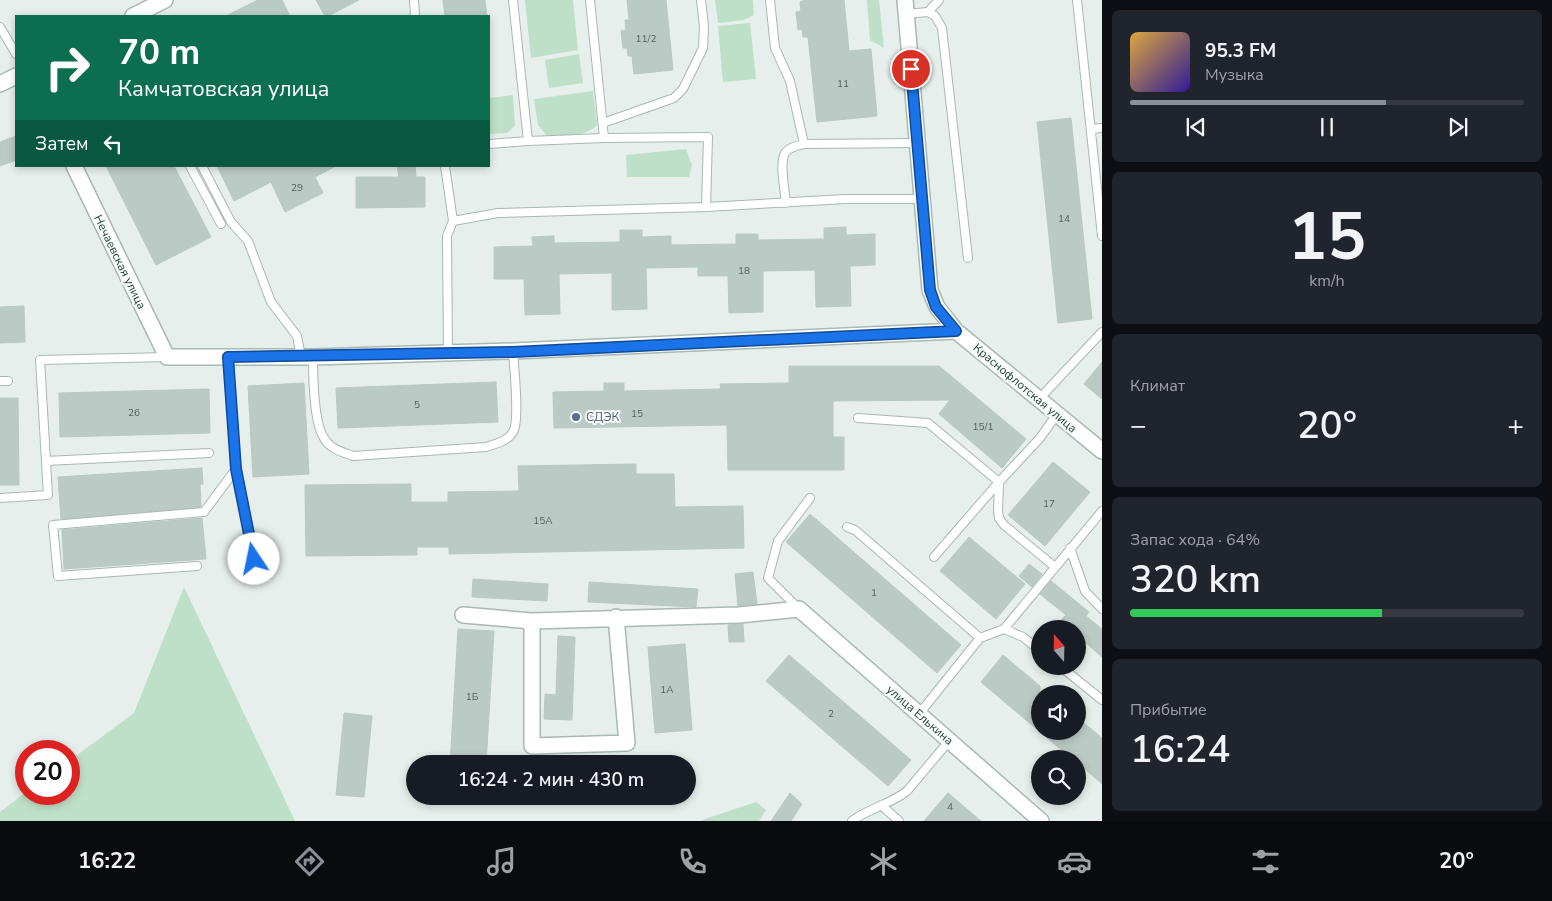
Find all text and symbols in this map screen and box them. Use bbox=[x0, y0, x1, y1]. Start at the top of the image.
text: 70 m bbox=[118, 29, 200, 76]
house number: 11/2 bbox=[636, 32, 656, 46]
icon: right bbox=[35, 35, 100, 100]
text: 95.3 FM bbox=[1205, 38, 1276, 64]
pin bbox=[890, 48, 932, 90]
icon: arrive bbox=[897, 55, 925, 83]
text: Музыка bbox=[1205, 64, 1264, 86]
text: Камчатовская улица bbox=[118, 74, 329, 104]
house number: 11 bbox=[837, 77, 849, 91]
icon: previous bbox=[1182, 113, 1210, 141]
icon: pause bbox=[1313, 113, 1341, 141]
icon: next bbox=[1444, 113, 1472, 141]
icon: left bbox=[99, 130, 127, 158]
text: Затем bbox=[35, 131, 89, 157]
house number: 29 bbox=[291, 181, 303, 195]
text: 15 bbox=[1288, 193, 1366, 282]
street label: Нечаевская улица bbox=[90, 212, 150, 312]
house number: 14 bbox=[1058, 212, 1070, 226]
house number: 18 bbox=[738, 264, 750, 278]
text: km/h bbox=[1309, 270, 1345, 292]
street label: Краснофлотская улица bbox=[970, 340, 1080, 436]
text: Климат bbox=[1130, 375, 1185, 397]
house number: 5 bbox=[414, 398, 420, 412]
text: 20° bbox=[1297, 400, 1357, 451]
house number: 26 bbox=[128, 406, 140, 420]
house number: 15 bbox=[631, 407, 643, 421]
text: − bbox=[1130, 407, 1147, 445]
text: + bbox=[1507, 407, 1524, 445]
place label: СДЭК bbox=[586, 409, 619, 425]
marker: СДЭК bbox=[570, 411, 582, 423]
house number: 15/1 bbox=[973, 420, 993, 434]
house number: 17 bbox=[1043, 497, 1055, 511]
house number: 15А bbox=[533, 514, 553, 528]
text: Запас хода · 64% bbox=[1130, 529, 1260, 551]
position arrow bbox=[227, 532, 279, 584]
text: 320 km bbox=[1130, 554, 1261, 605]
house number: 1 bbox=[871, 586, 877, 600]
north arrow bbox=[1031, 620, 1086, 675]
map controls bbox=[1031, 620, 1086, 805]
street label: улица Елькина bbox=[883, 682, 957, 748]
house number: 1А bbox=[660, 683, 674, 697]
button: sound bbox=[1031, 685, 1086, 740]
house number: 1Б bbox=[466, 690, 479, 704]
text: Прибытие bbox=[1130, 699, 1207, 721]
house number: 2 bbox=[828, 707, 834, 721]
text: 16:24 bbox=[1130, 724, 1230, 775]
speed limit sign: 20 bbox=[15, 740, 80, 805]
button: search bbox=[1031, 750, 1086, 805]
text: 16:24 · 2 мин · 430 m bbox=[458, 767, 644, 793]
house number: 4 bbox=[947, 800, 953, 814]
icon: directions bbox=[292, 844, 327, 879]
icon: music bbox=[484, 844, 519, 879]
icon: phone bbox=[675, 844, 710, 879]
icon: climate bbox=[866, 844, 901, 879]
icon: car bbox=[1057, 844, 1092, 879]
icon: filters bbox=[1248, 844, 1283, 879]
text: 16:22 bbox=[78, 846, 136, 876]
text: 20° bbox=[1439, 846, 1474, 876]

